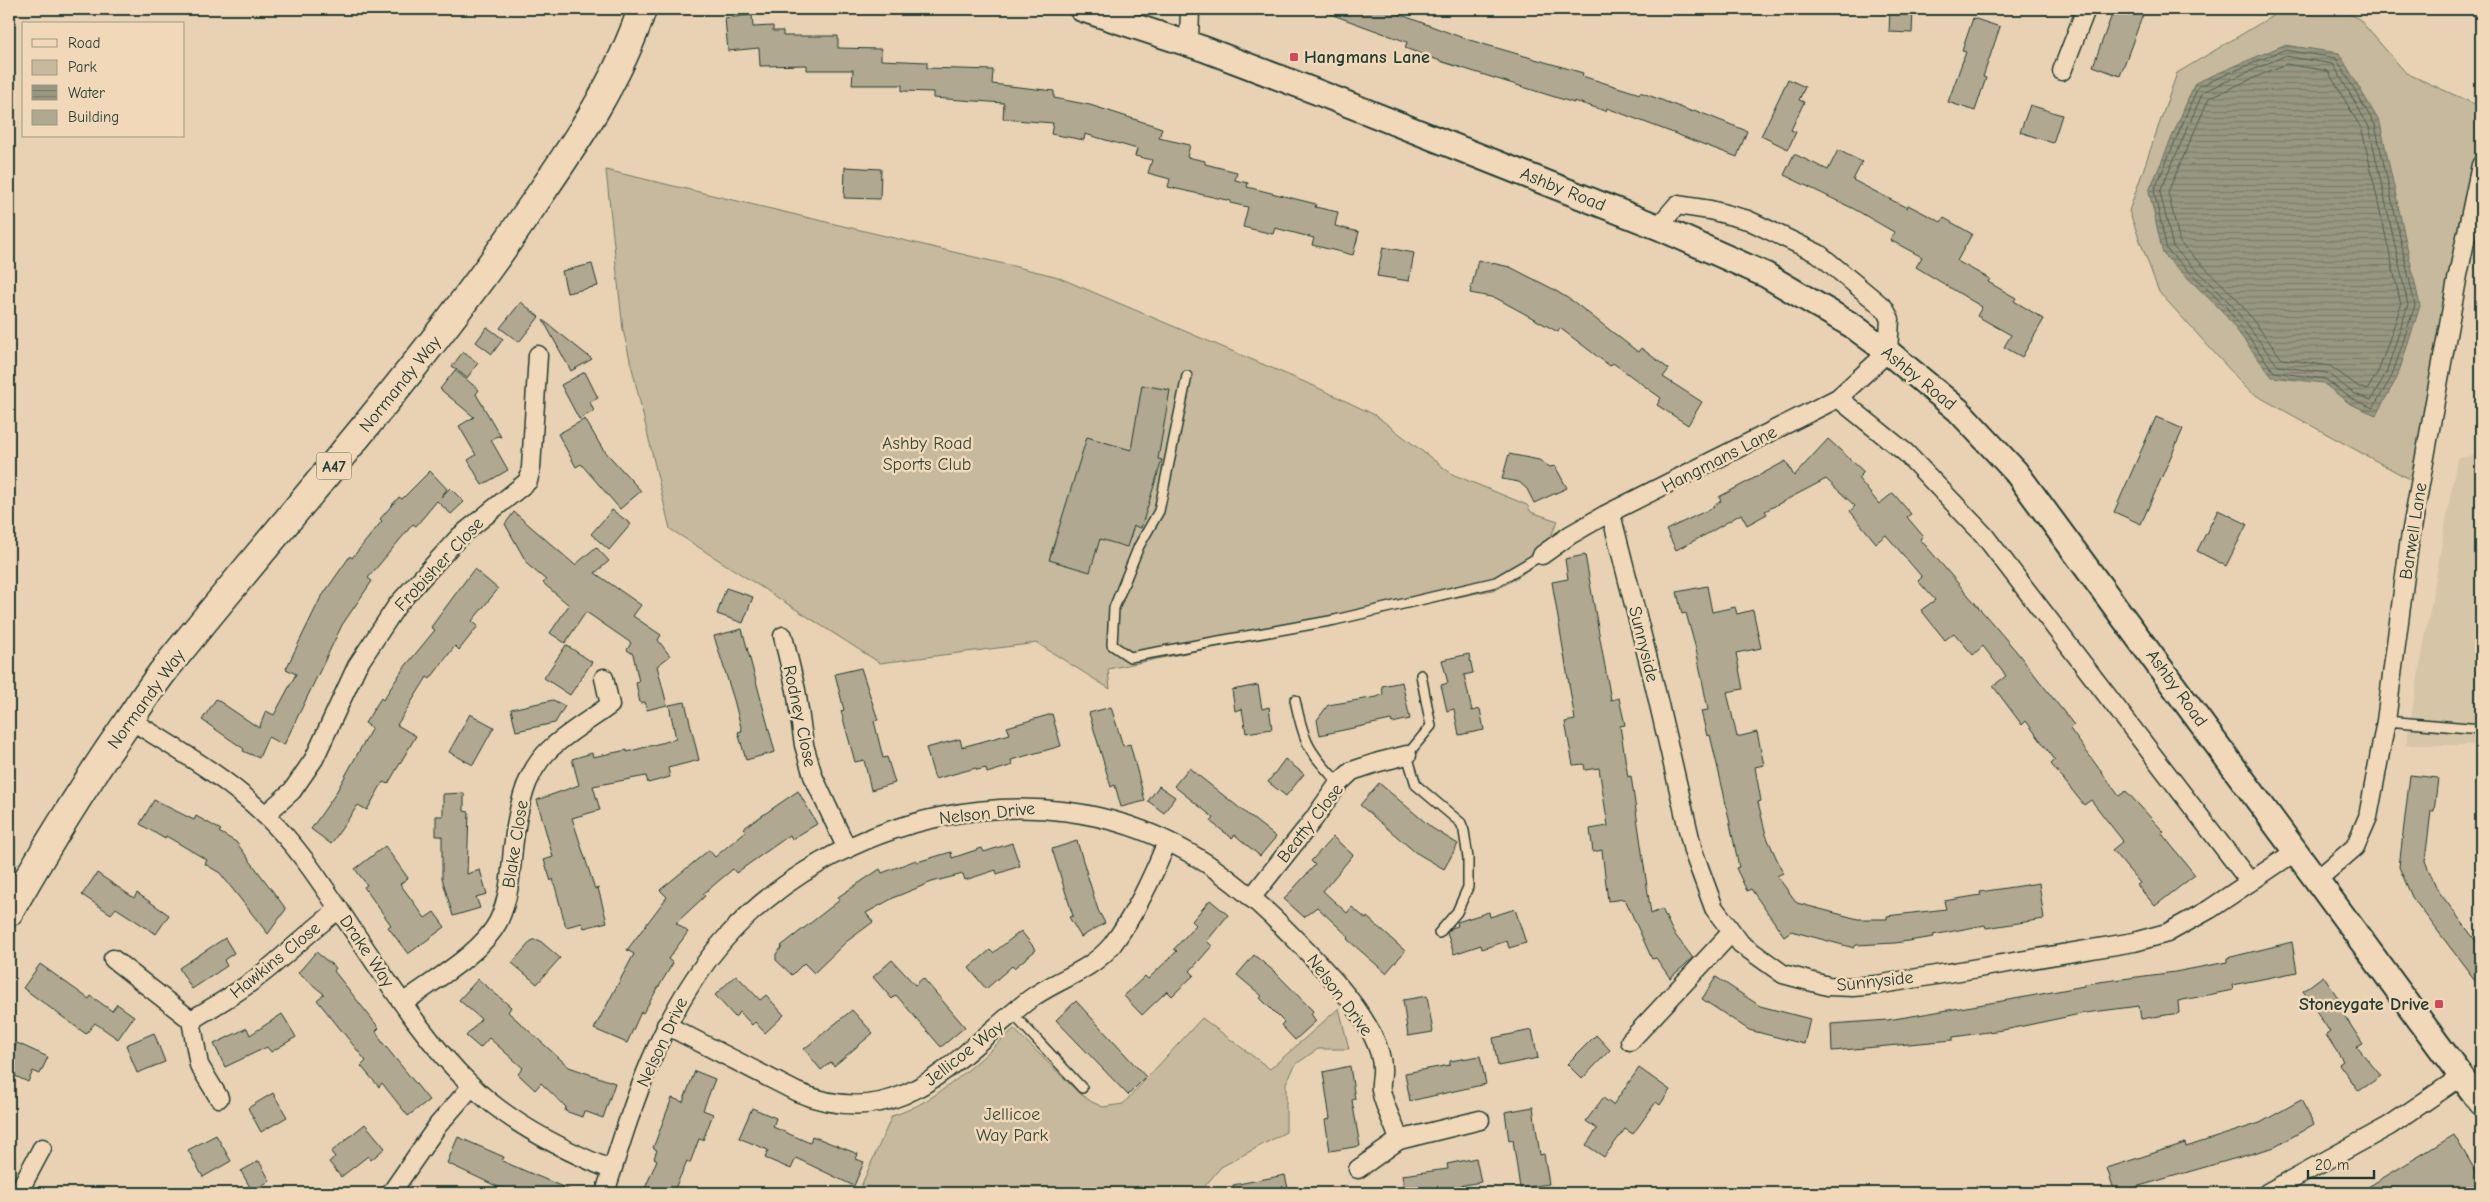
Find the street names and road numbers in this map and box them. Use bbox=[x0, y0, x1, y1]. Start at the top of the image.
street label: Ashby Road bbox=[1517, 163, 1608, 216]
street label: Normandy Way bbox=[355, 331, 446, 437]
street label: Ashby Road bbox=[1877, 342, 1960, 415]
street label: Hangmans Lane bbox=[1658, 421, 1780, 497]
road number: A47 bbox=[316, 452, 352, 480]
street label: Barwell Lane bbox=[2395, 481, 2432, 581]
street label: Frobisher Close bbox=[391, 513, 488, 616]
street label: Sunnyside bbox=[1624, 604, 1663, 684]
street label: Normandy Way bbox=[103, 645, 190, 753]
street label: Ashby Road bbox=[2142, 646, 2212, 731]
street label: Rodney Close bbox=[778, 663, 821, 769]
street label: Beatty Close bbox=[1273, 780, 1348, 867]
street label: Nelson Drive bbox=[938, 798, 1036, 829]
street label: Blake Close bbox=[498, 799, 533, 889]
street label: Drake Way bbox=[335, 911, 399, 992]
street label: Hawkins Close bbox=[226, 918, 325, 1003]
street label: Nelson Drive bbox=[1302, 950, 1377, 1040]
street label: Sunnyside bbox=[1836, 967, 1915, 996]
street label: Nelson Drive bbox=[633, 994, 692, 1090]
street label: Jellicoe Way bbox=[921, 1016, 1009, 1091]

